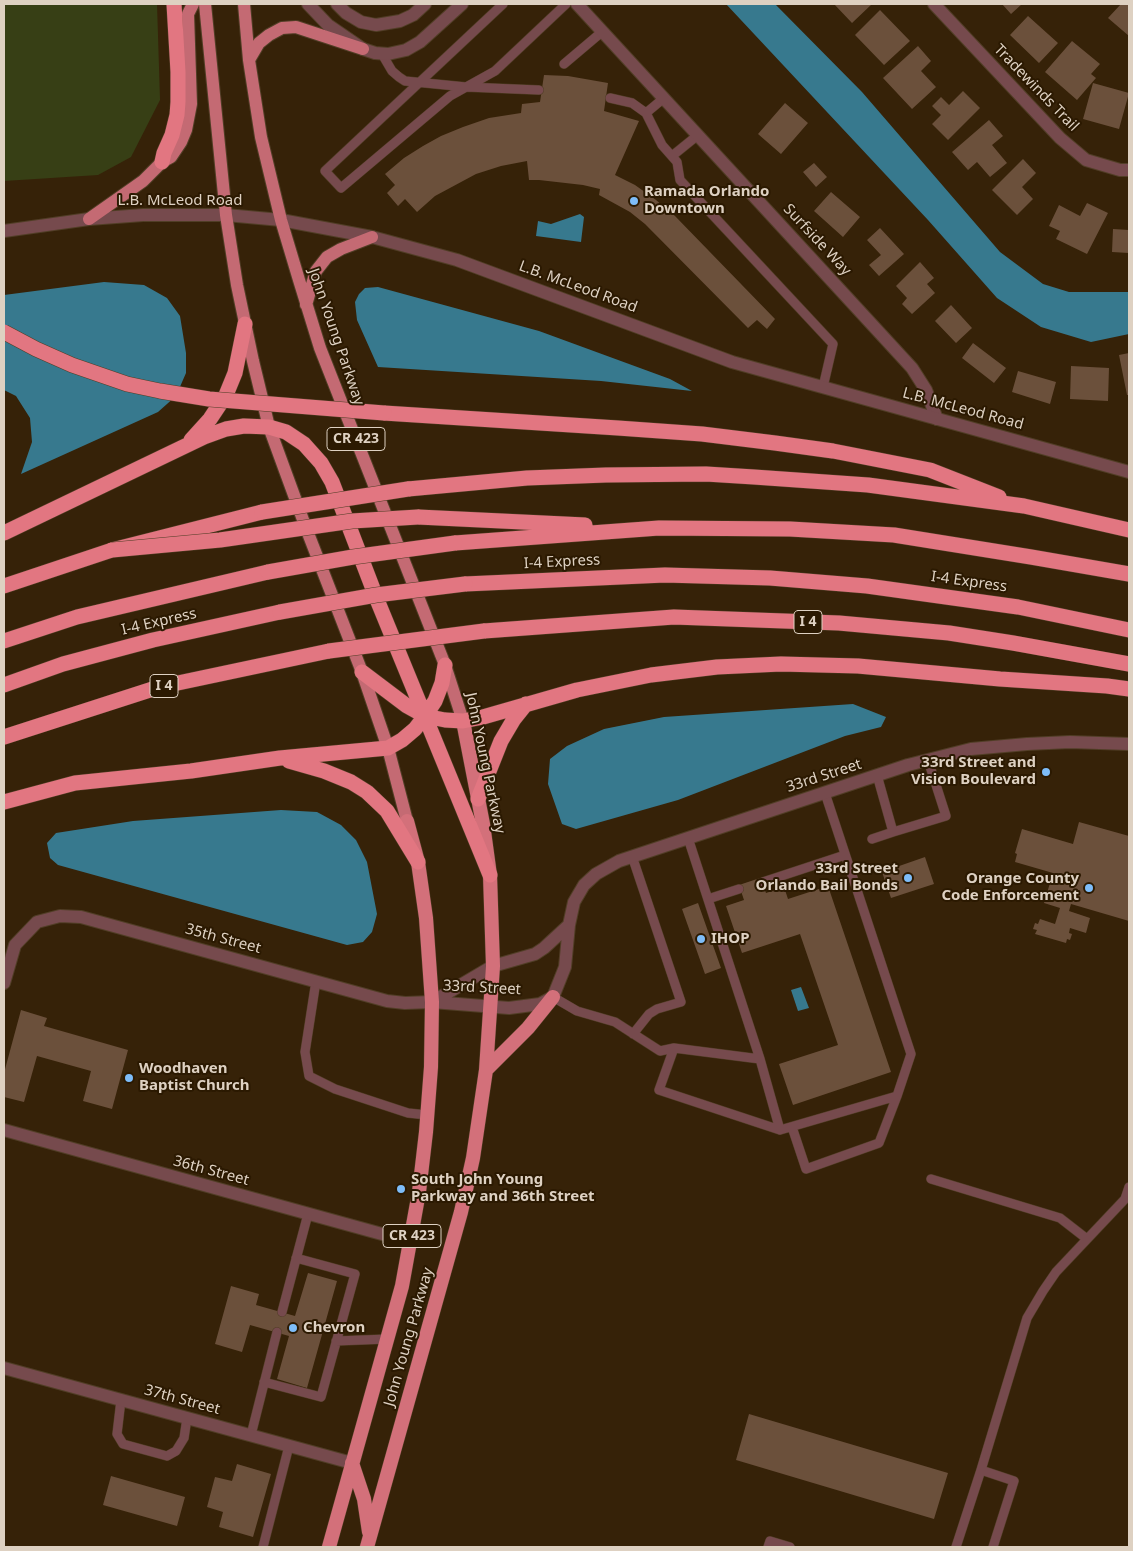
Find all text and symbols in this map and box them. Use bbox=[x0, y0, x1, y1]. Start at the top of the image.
street label: Tradewinds Trail bbox=[990, 41, 1082, 135]
place label: Ramada Orlando Downtown bbox=[644, 183, 769, 218]
street label: L.B. McLeod Road bbox=[118, 192, 242, 210]
marker: Ramada Orlando Downtown bbox=[628, 195, 640, 207]
street label: Surfside Way bbox=[779, 201, 855, 279]
street label: L.B. McLeod Road bbox=[516, 257, 640, 317]
street label: John Young Parkway bbox=[304, 266, 368, 408]
street label: L.B. McLeod Road bbox=[900, 384, 1026, 434]
road number: CR 423 bbox=[327, 428, 385, 450]
street label: I-4 Express bbox=[523, 551, 601, 573]
street label: I-4 Express bbox=[930, 568, 1008, 596]
street label: I-4 Express bbox=[120, 605, 198, 639]
road number: I 4 bbox=[794, 610, 822, 634]
road number: I 4 bbox=[150, 674, 178, 698]
street label: John Young Parkway bbox=[461, 691, 509, 835]
place label: 33rd Street and Vision Boulevard bbox=[911, 754, 1036, 789]
street label: 33rd Street bbox=[784, 755, 864, 797]
marker: 33rd Street and Vision Boulevard bbox=[1040, 766, 1052, 778]
place label: 33rd Street Orlando Bail Bonds bbox=[756, 860, 898, 895]
place label: Orange County Code Enforcement bbox=[941, 870, 1079, 905]
marker: 33rd Street Orlando Bail Bonds bbox=[902, 872, 914, 884]
marker: Orange County Code Enforcement bbox=[1083, 882, 1095, 894]
street label: 35th Street bbox=[183, 920, 263, 958]
place label: IHOP bbox=[711, 930, 749, 948]
marker: IHOP bbox=[695, 933, 707, 945]
street label: 33rd Street bbox=[443, 977, 521, 999]
place label: Woodhaven Baptist Church bbox=[139, 1060, 249, 1095]
marker: Woodhaven Baptist Church bbox=[123, 1072, 135, 1084]
street label: 36th Street bbox=[171, 1152, 251, 1190]
place label: South John Young Parkway and 36th Street bbox=[411, 1171, 595, 1206]
marker: South John Young Parkway and 36th Street bbox=[395, 1183, 407, 1195]
road number: CR 423 bbox=[383, 1224, 441, 1248]
street label: John Young Parkway bbox=[381, 1265, 437, 1409]
place label: Chevron bbox=[303, 1319, 365, 1337]
marker: Chevron bbox=[287, 1322, 299, 1334]
street label: 37th Street bbox=[142, 1381, 222, 1419]

